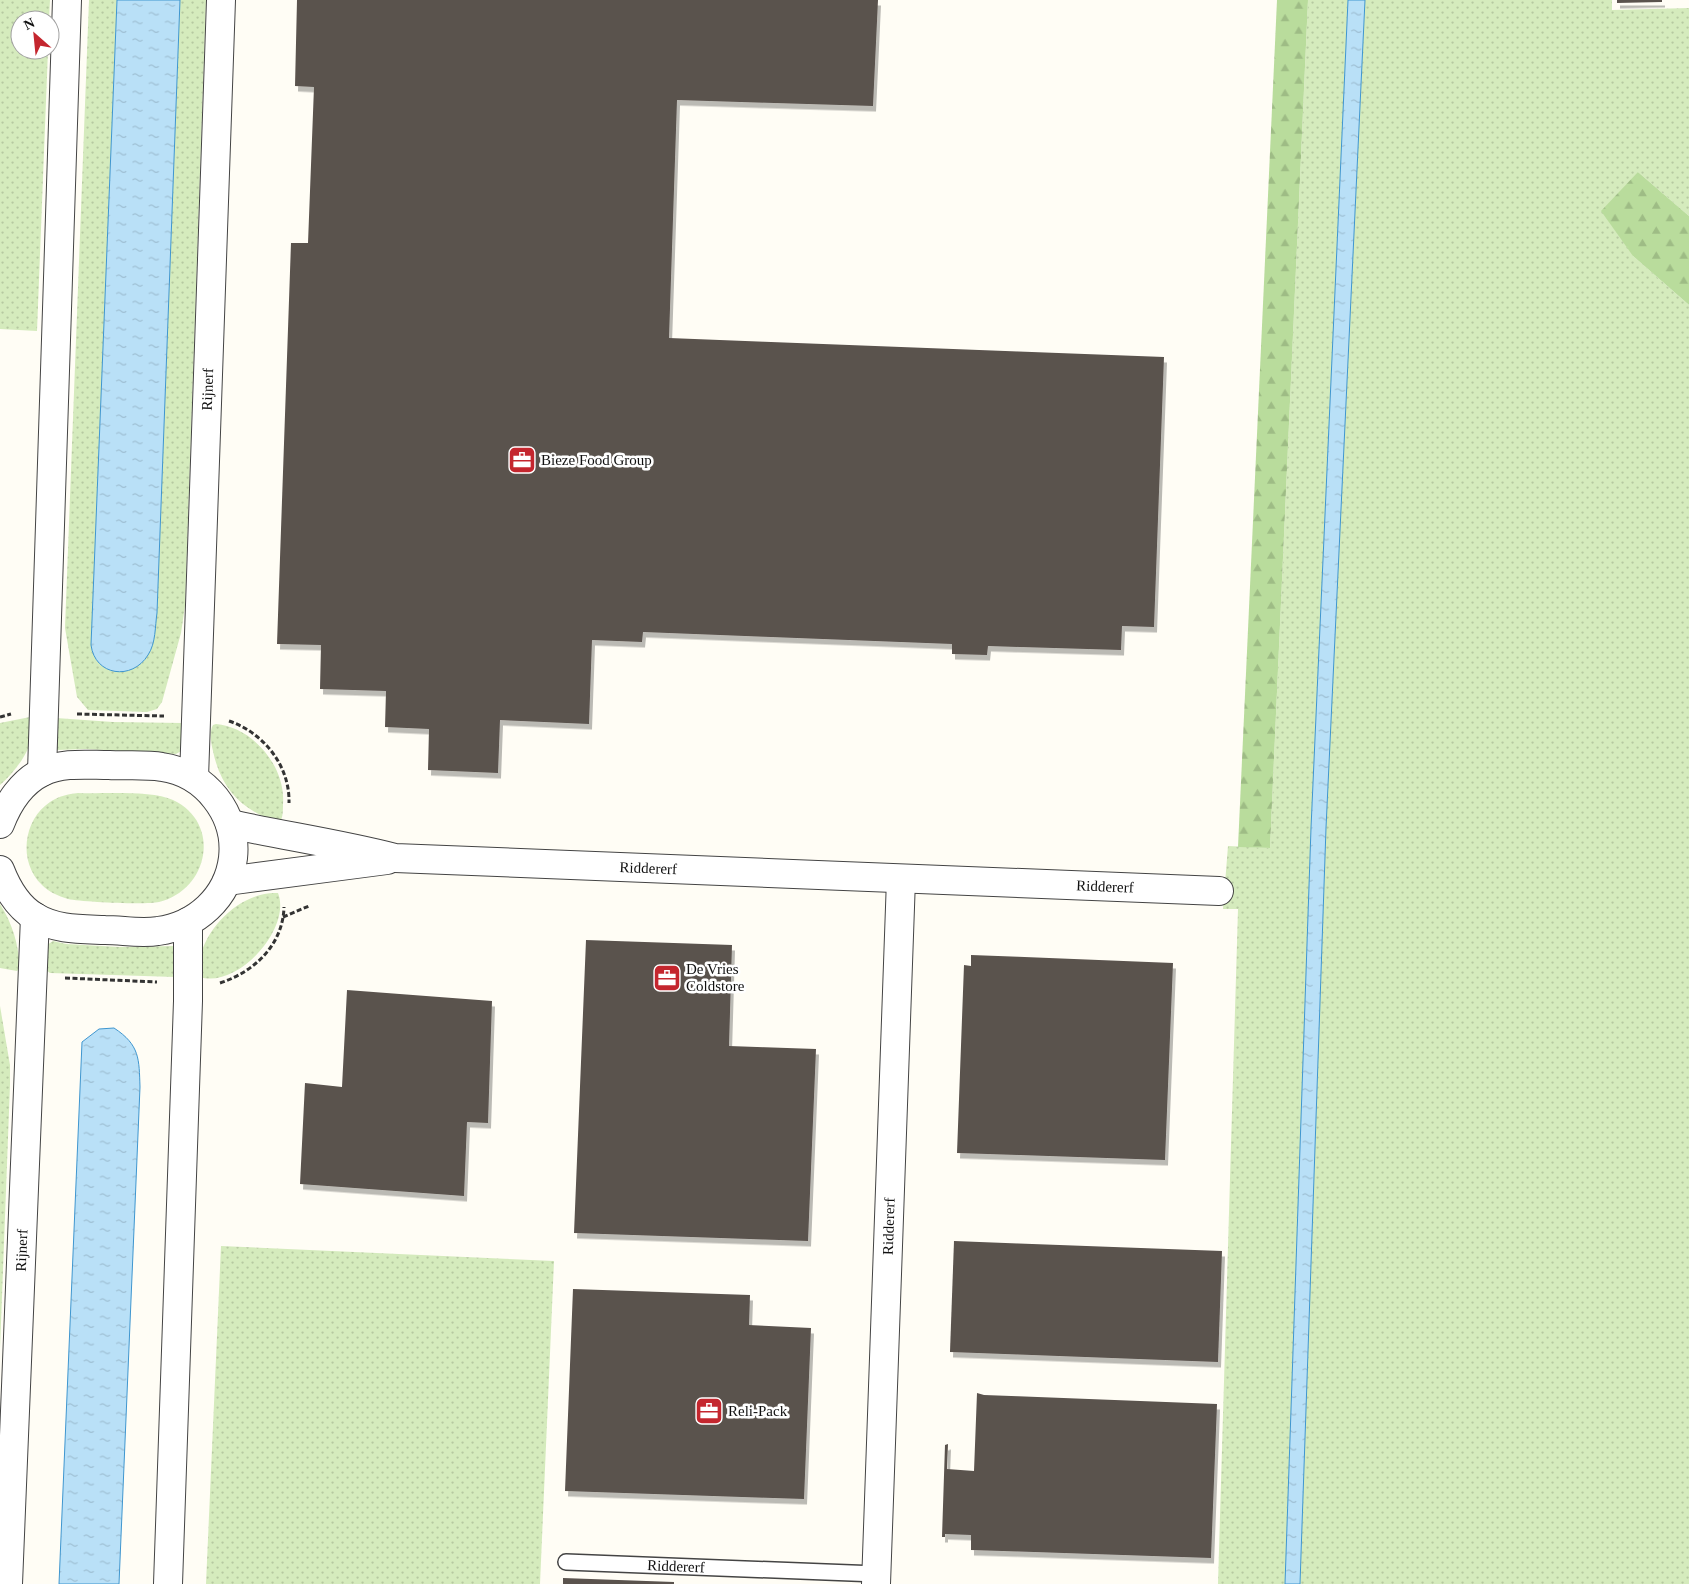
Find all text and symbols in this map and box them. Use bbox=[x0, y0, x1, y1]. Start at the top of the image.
north arrow bbox=[10, 10, 60, 60]
text: N bbox=[21, 15, 37, 33]
street label: Rijnerf bbox=[199, 368, 216, 411]
office icon: Bieze Food Group bbox=[507, 445, 537, 475]
place label: Bieze Food Group bbox=[541, 452, 652, 468]
street label: Riddererf bbox=[619, 859, 677, 877]
street label: Riddererf bbox=[1076, 877, 1134, 896]
place label: De Vries Coldstore bbox=[686, 961, 745, 994]
office icon: De Vries Coldstore bbox=[652, 963, 682, 993]
street label: Riddererf bbox=[880, 1197, 898, 1255]
street label: Rijnerf bbox=[13, 1229, 30, 1272]
office icon: Reli-Pack bbox=[694, 1396, 724, 1426]
place label: Reli-Pack bbox=[728, 1403, 788, 1419]
street label: Riddererf bbox=[647, 1557, 705, 1575]

